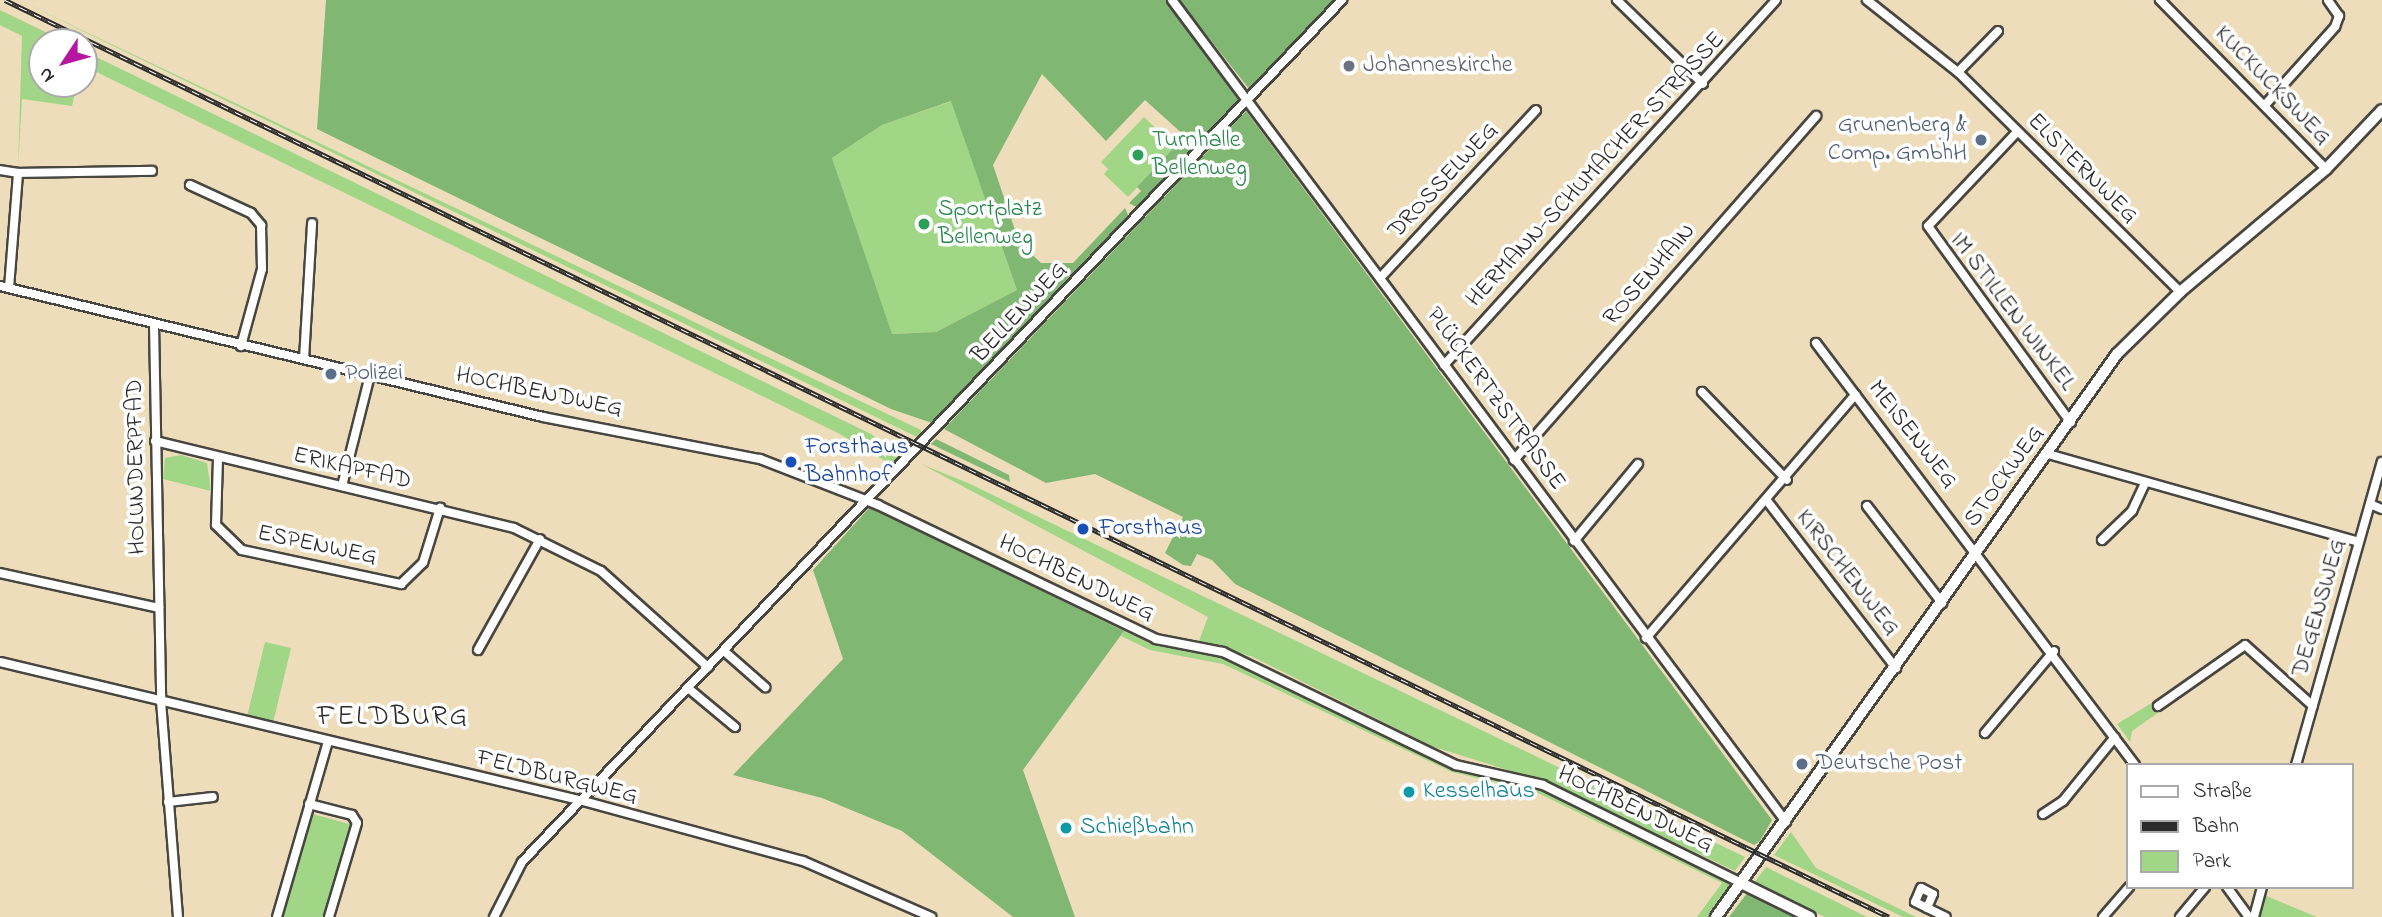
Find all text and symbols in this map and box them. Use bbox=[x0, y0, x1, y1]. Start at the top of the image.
street label: KUCKUCKSWEG bbox=[2208, 20, 2336, 152]
street label: HERMANN-SCHUMACHER-STRASSE bbox=[1461, 26, 1731, 314]
north arrow bbox=[28, 28, 98, 98]
place label: Johanneskirche bbox=[1363, 52, 1513, 80]
marker: Johanneskirche bbox=[1341, 58, 1357, 74]
text: N bbox=[33, 61, 62, 88]
street label: ELSTERNWEG bbox=[2021, 108, 2143, 230]
place label: Grunenberg & Comp. GmbhH bbox=[1828, 112, 1967, 168]
street label: DROSSELWEG bbox=[1383, 117, 1505, 245]
place label: Turnhalle Bellenweg bbox=[1152, 127, 1247, 183]
marker: Grunenberg & Comp. GmbhH bbox=[1973, 132, 1989, 148]
marker: Turnhalle Bellenweg bbox=[1130, 147, 1146, 163]
place label: Sportplatz Bellenweg bbox=[938, 196, 1042, 252]
marker: Sportplatz Bellenweg bbox=[916, 216, 932, 232]
street label: ROSENHAIN bbox=[1598, 218, 1702, 332]
street label: IM STILLEN WINKEL bbox=[1943, 227, 2081, 397]
street label: BELLENWEG bbox=[966, 257, 1074, 369]
street label: PLÜCKERTZSTRASSE bbox=[1419, 302, 1571, 496]
place label: Polizei bbox=[345, 360, 403, 388]
street label: HOCHBENDWEG bbox=[453, 361, 625, 425]
marker: Polizei bbox=[323, 366, 339, 382]
street label: MEISENWEG bbox=[1861, 375, 1963, 495]
street label: HOLUNDERPFAD bbox=[121, 379, 153, 555]
street label: STOCKWEG bbox=[1959, 421, 2051, 533]
place label: Forsthaus Bahnhof bbox=[805, 434, 909, 490]
street label: ERIKAPFAD bbox=[290, 441, 414, 497]
marker: Forsthaus Bahnhof bbox=[783, 454, 799, 470]
street label: KIRSCHENWEG bbox=[1789, 504, 1905, 642]
place label: Forsthaus bbox=[1099, 515, 1203, 543]
street label: ESPENWEG bbox=[255, 519, 379, 573]
marker: Forsthaus bbox=[1073, 519, 1093, 539]
street label: HOCHBENDWEG bbox=[993, 529, 1159, 629]
street label: DEGENSWEG bbox=[2287, 536, 2353, 680]
district label: FELDBURG bbox=[318, 701, 468, 735]
street label: FELDBURGWEG bbox=[474, 744, 640, 812]
place label: Deutsche Post bbox=[1816, 750, 1962, 778]
marker: Deutsche Post bbox=[1794, 756, 1810, 772]
street label: HOCHBENDWEG bbox=[1552, 760, 1718, 860]
legend bbox=[2126, 763, 2354, 889]
text: Straße bbox=[2193, 777, 2252, 807]
place label: Kesselhaus bbox=[1423, 778, 1535, 806]
marker: Kesselhaus bbox=[1401, 784, 1417, 800]
text: Bahn bbox=[2193, 812, 2239, 842]
place label: Schießbahn bbox=[1080, 814, 1194, 842]
marker: Schießbahn bbox=[1058, 820, 1074, 836]
text: Park bbox=[2193, 847, 2231, 877]

